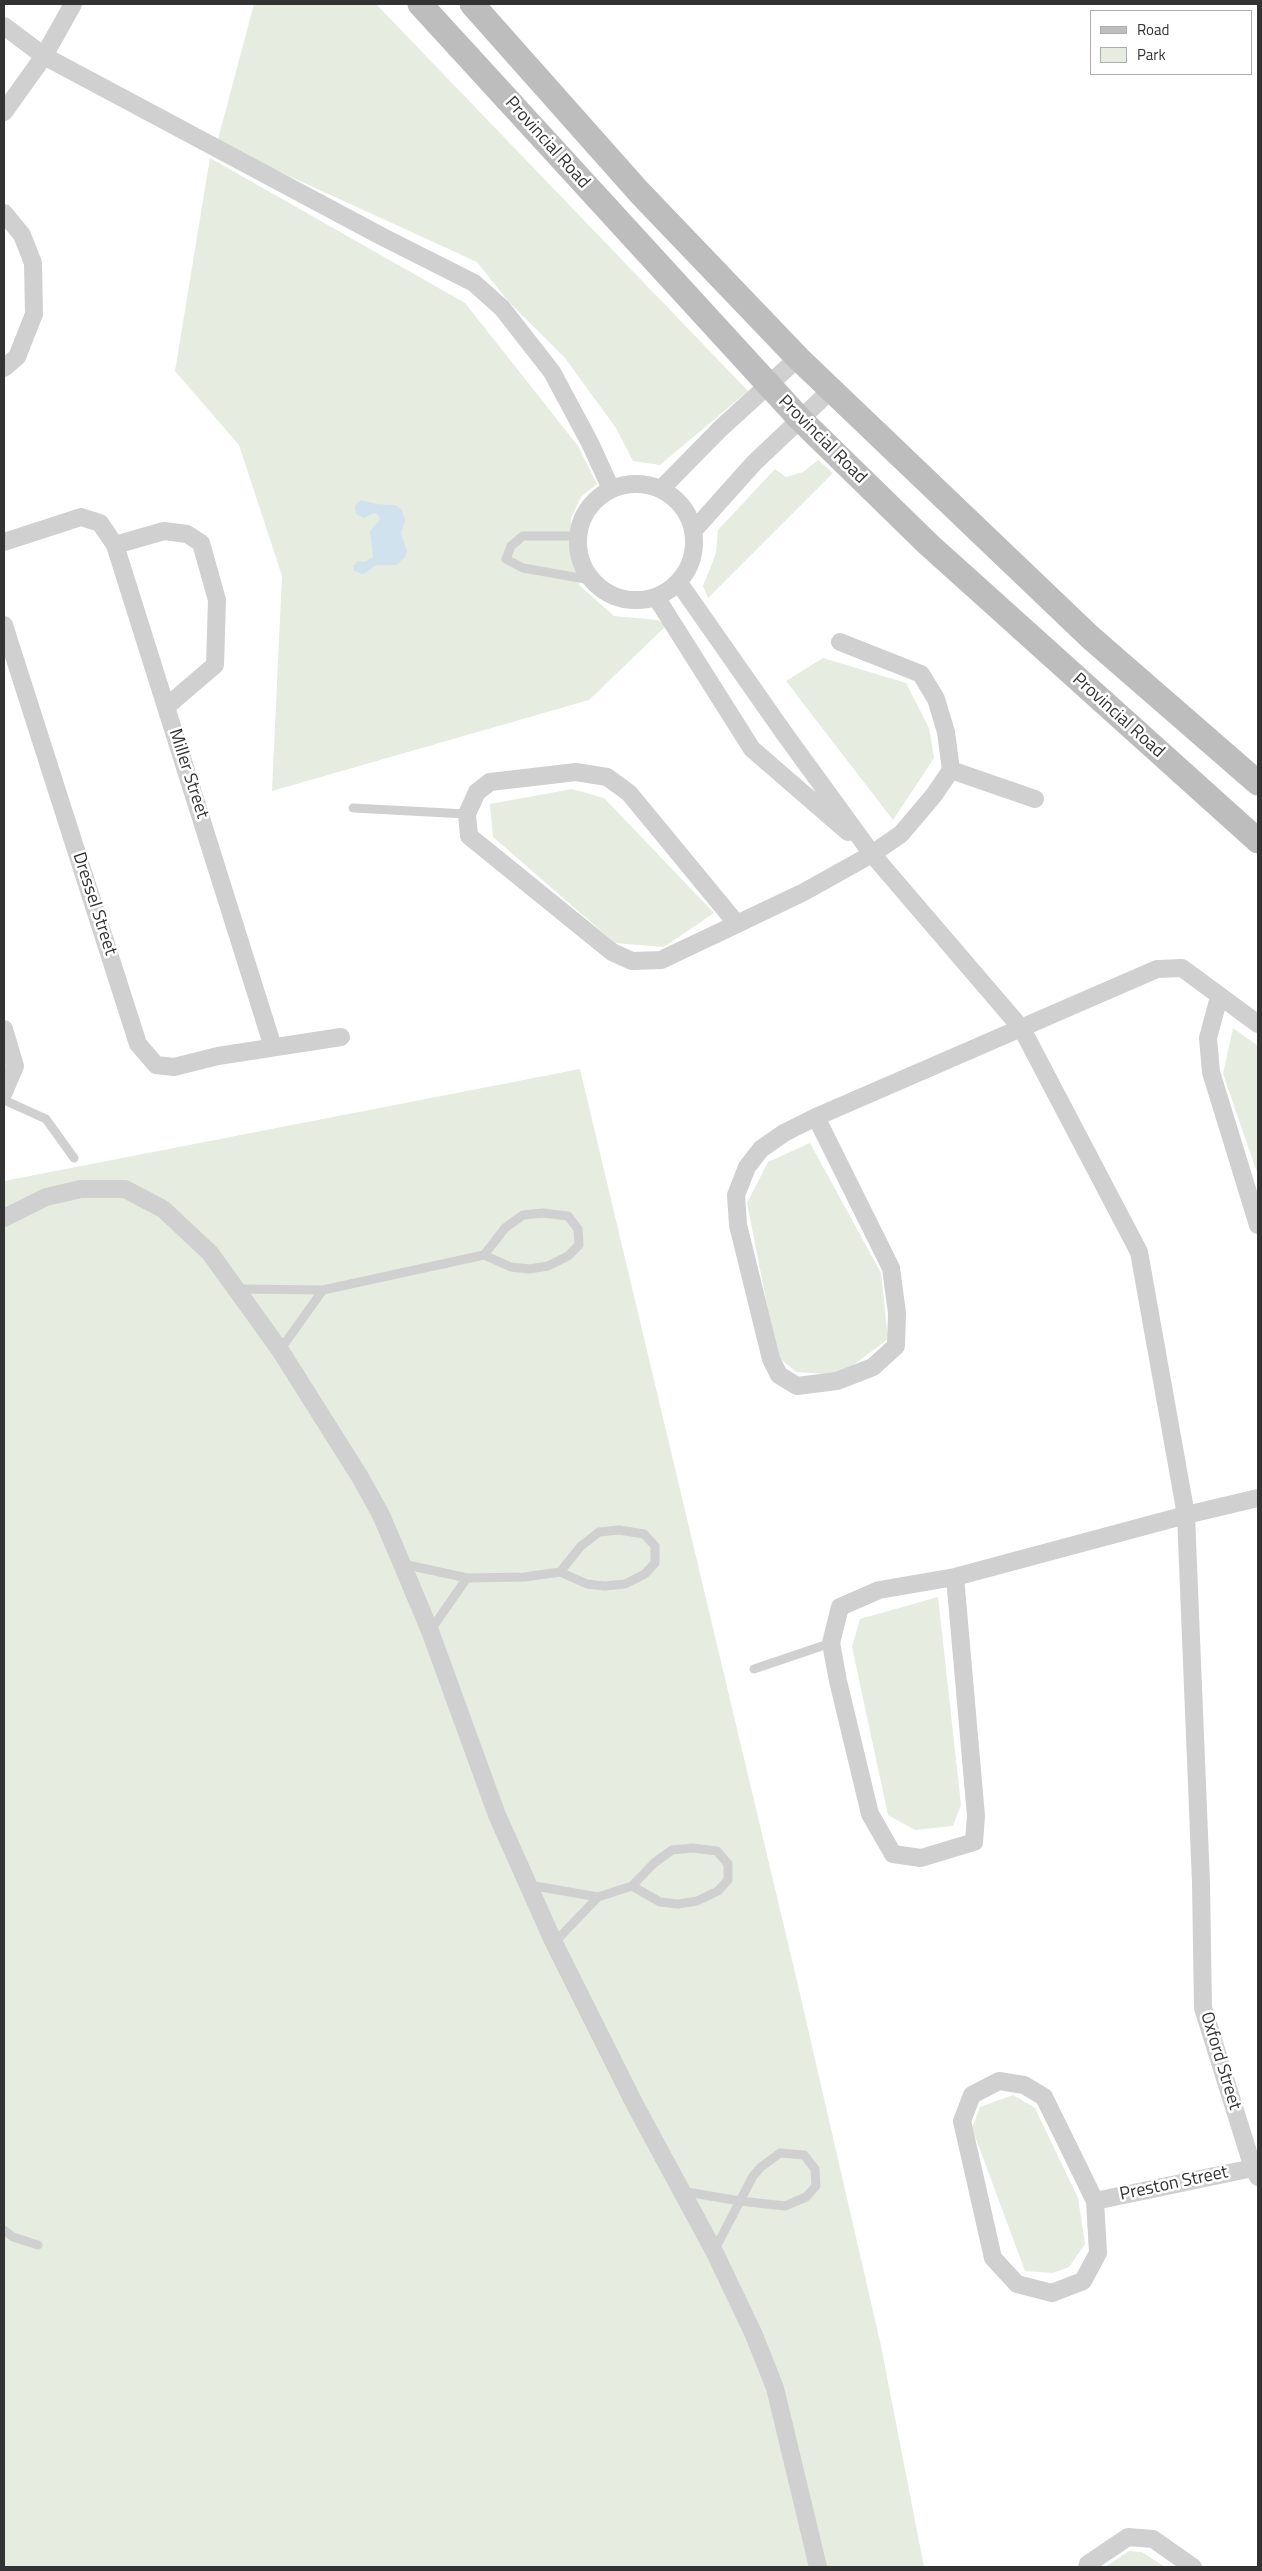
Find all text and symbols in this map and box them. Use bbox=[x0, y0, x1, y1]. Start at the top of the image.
legend bbox=[1090, 10, 1252, 75]
text: Road bbox=[1137, 18, 1169, 41]
text: Park bbox=[1137, 43, 1166, 66]
street label: Provincial Road bbox=[500, 93, 594, 193]
street label: Provincial Road bbox=[773, 391, 871, 489]
street label: Provincial Road bbox=[1068, 669, 1168, 763]
street label: Miller Street bbox=[163, 726, 213, 822]
street label: Dressel Street bbox=[67, 850, 121, 958]
street label: Oxford Street bbox=[1195, 2009, 1245, 2113]
street label: Preston Street bbox=[1118, 2162, 1230, 2206]

